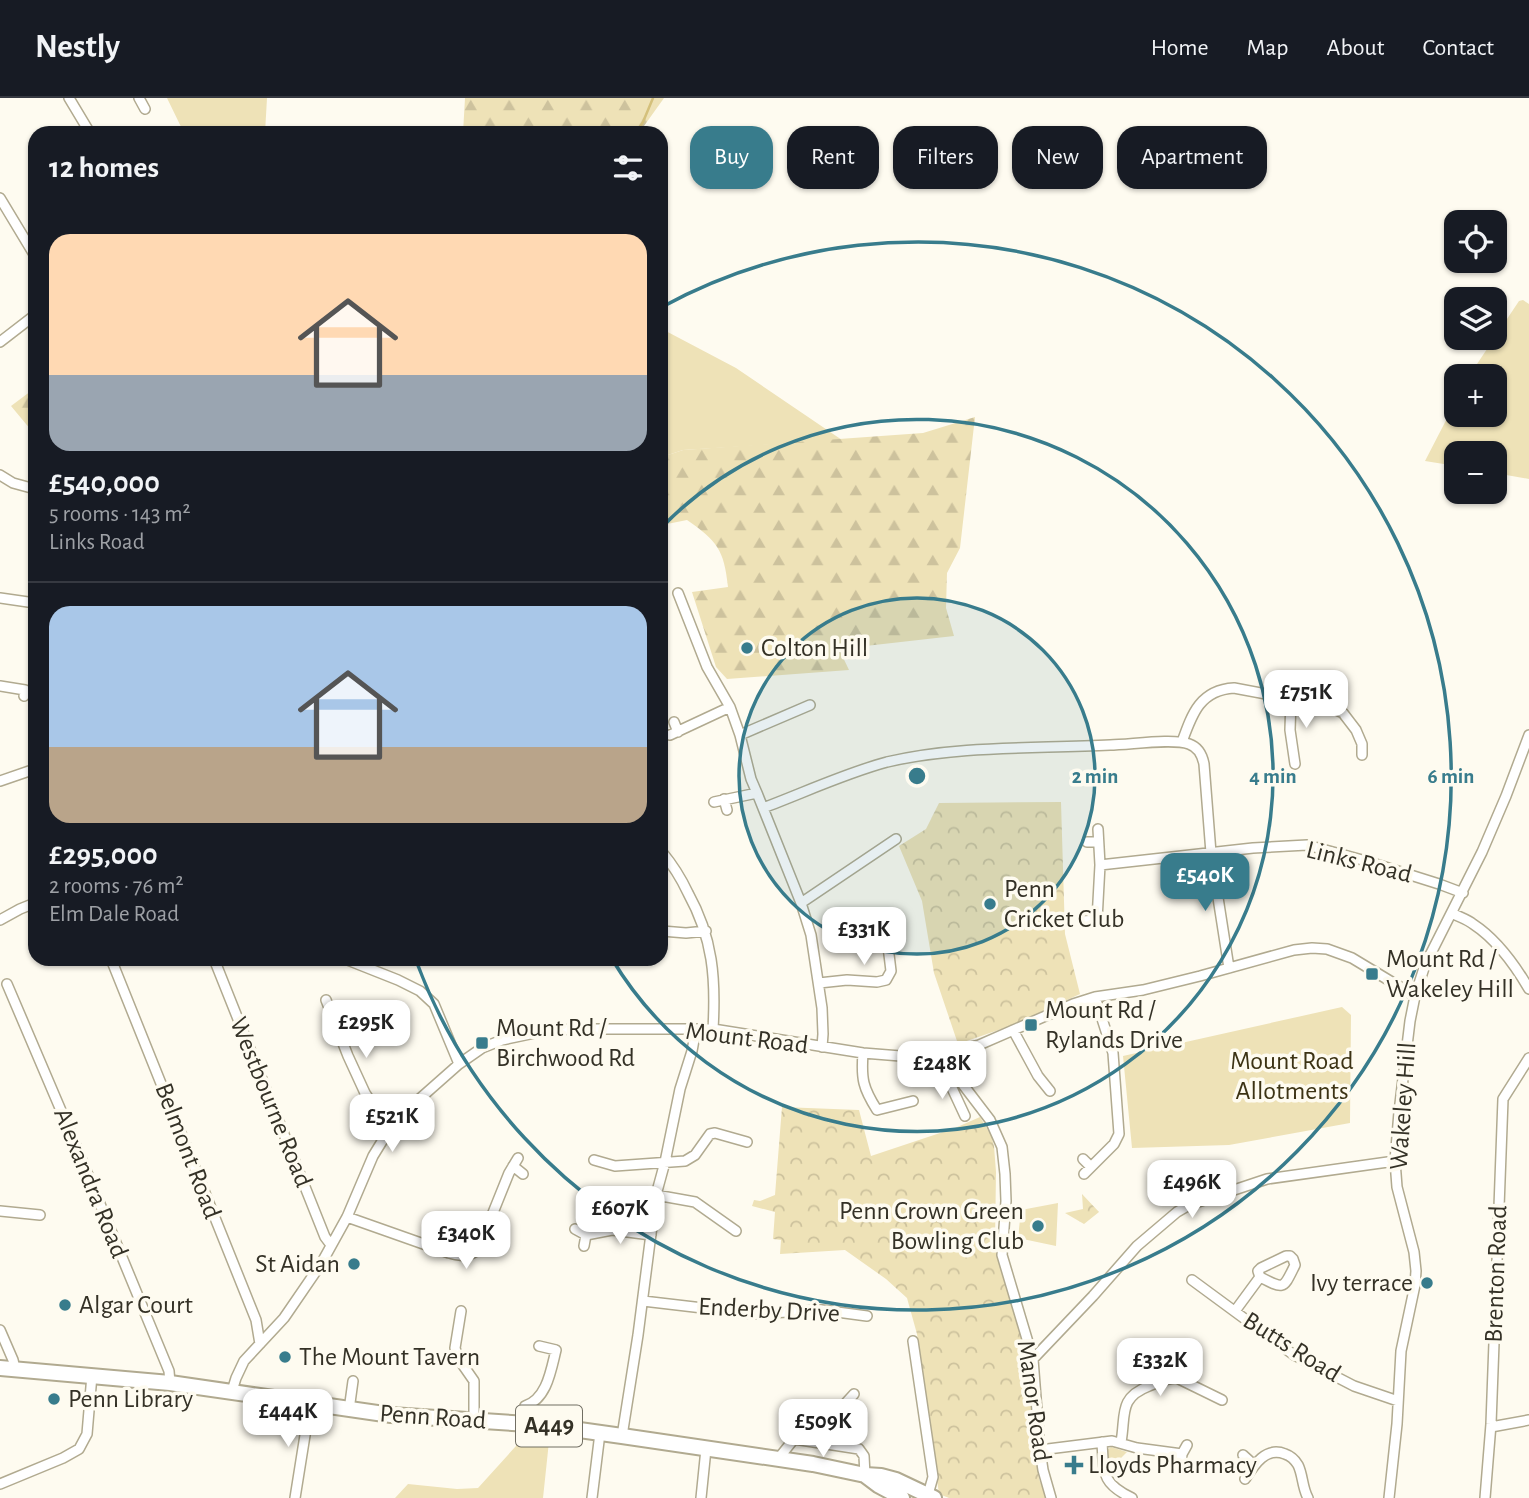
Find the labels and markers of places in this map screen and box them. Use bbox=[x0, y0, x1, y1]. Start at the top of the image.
place label: Colton Hill bbox=[761, 635, 868, 661]
marker: Colton Hill bbox=[739, 640, 755, 656]
pin: £751K bbox=[1257, 670, 1355, 730]
centre of rings bbox=[905, 764, 929, 788]
pin: £540K bbox=[1156, 854, 1254, 913]
place label: Penn Cricket Club bbox=[1004, 876, 1124, 932]
marker: Penn Cricket Club bbox=[982, 896, 998, 912]
pin: £331K bbox=[815, 908, 913, 967]
place label: Mount Rd / Wakeley Hill bbox=[1386, 946, 1514, 1002]
marker: Mount Rd / Wakeley Hill bbox=[1364, 966, 1380, 982]
place label: Mount Rd / Rylands Drive bbox=[1045, 997, 1183, 1053]
pin: £295K bbox=[317, 1000, 415, 1060]
place label: Mount Rd / Birchwood Rd bbox=[496, 1015, 635, 1071]
marker: Mount Rd / Rylands Drive bbox=[1023, 1017, 1039, 1033]
marker: Mount Rd / Birchwood Rd bbox=[474, 1035, 490, 1051]
pin: £248K bbox=[893, 1042, 991, 1101]
pin: £521K bbox=[343, 1094, 441, 1154]
pin: £496K bbox=[1143, 1160, 1241, 1220]
pin: £607K bbox=[571, 1186, 669, 1246]
place label: Penn Crown Green Bowling Club bbox=[839, 1198, 1024, 1254]
pin: £340K bbox=[417, 1212, 515, 1271]
marker: Penn Crown Green Bowling Club bbox=[1030, 1218, 1046, 1234]
place label: St Aidan bbox=[255, 1251, 340, 1277]
marker: St Aidan bbox=[346, 1256, 362, 1272]
place label: Ivy terrace bbox=[1310, 1270, 1413, 1296]
marker: Ivy terrace bbox=[1419, 1275, 1435, 1291]
place label: Algar Court bbox=[79, 1292, 193, 1318]
marker: Algar Court bbox=[57, 1297, 73, 1313]
pin: £332K bbox=[1111, 1338, 1209, 1398]
place label: The Mount Tavern bbox=[299, 1344, 480, 1370]
marker: The Mount Tavern bbox=[277, 1349, 293, 1365]
place label: Penn Library bbox=[68, 1386, 193, 1412]
pin: £444K bbox=[239, 1390, 337, 1449]
marker: Penn Library bbox=[46, 1391, 62, 1407]
pin: £509K bbox=[774, 1400, 872, 1459]
place label: Lloyds Pharmacy bbox=[1088, 1452, 1257, 1478]
marker: Lloyds Pharmacy bbox=[1066, 1457, 1082, 1473]

